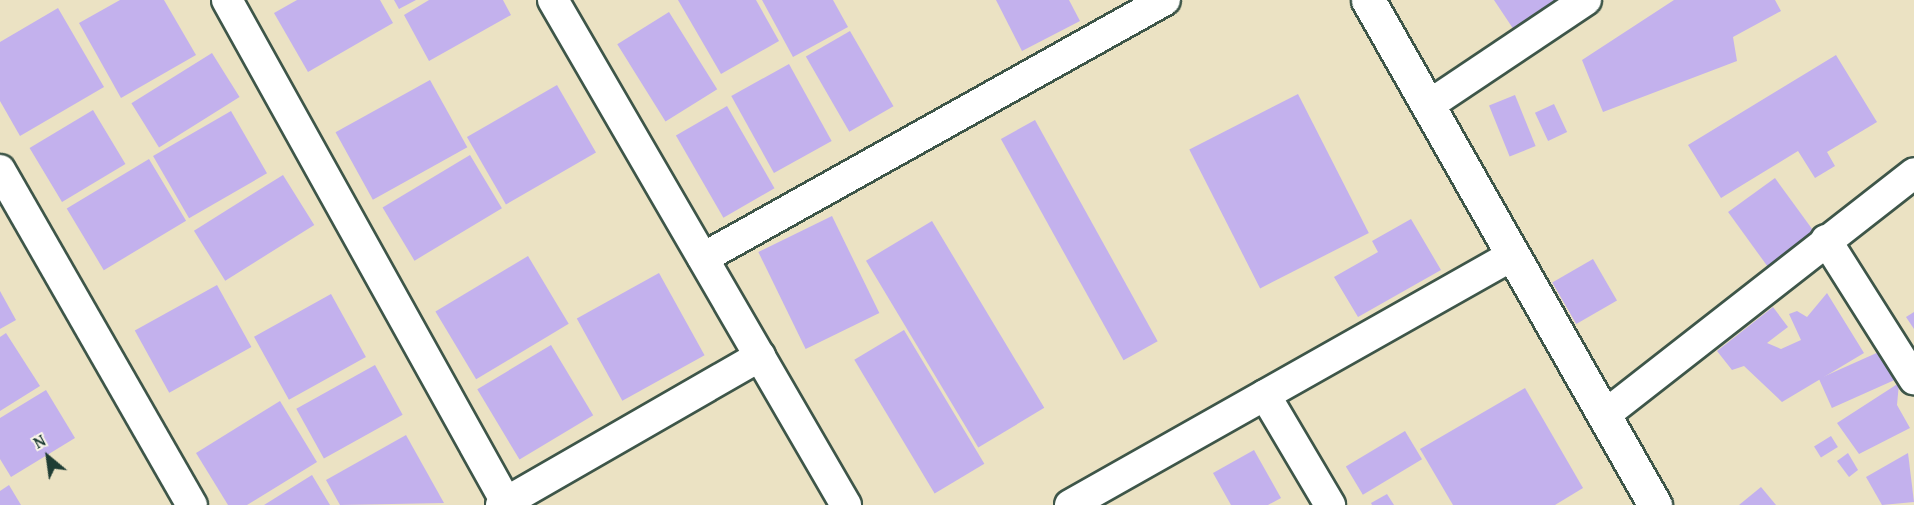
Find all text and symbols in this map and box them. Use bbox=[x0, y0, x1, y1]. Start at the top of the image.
north arrow bbox=[18, 427, 78, 487]
text: N bbox=[29, 428, 50, 454]

